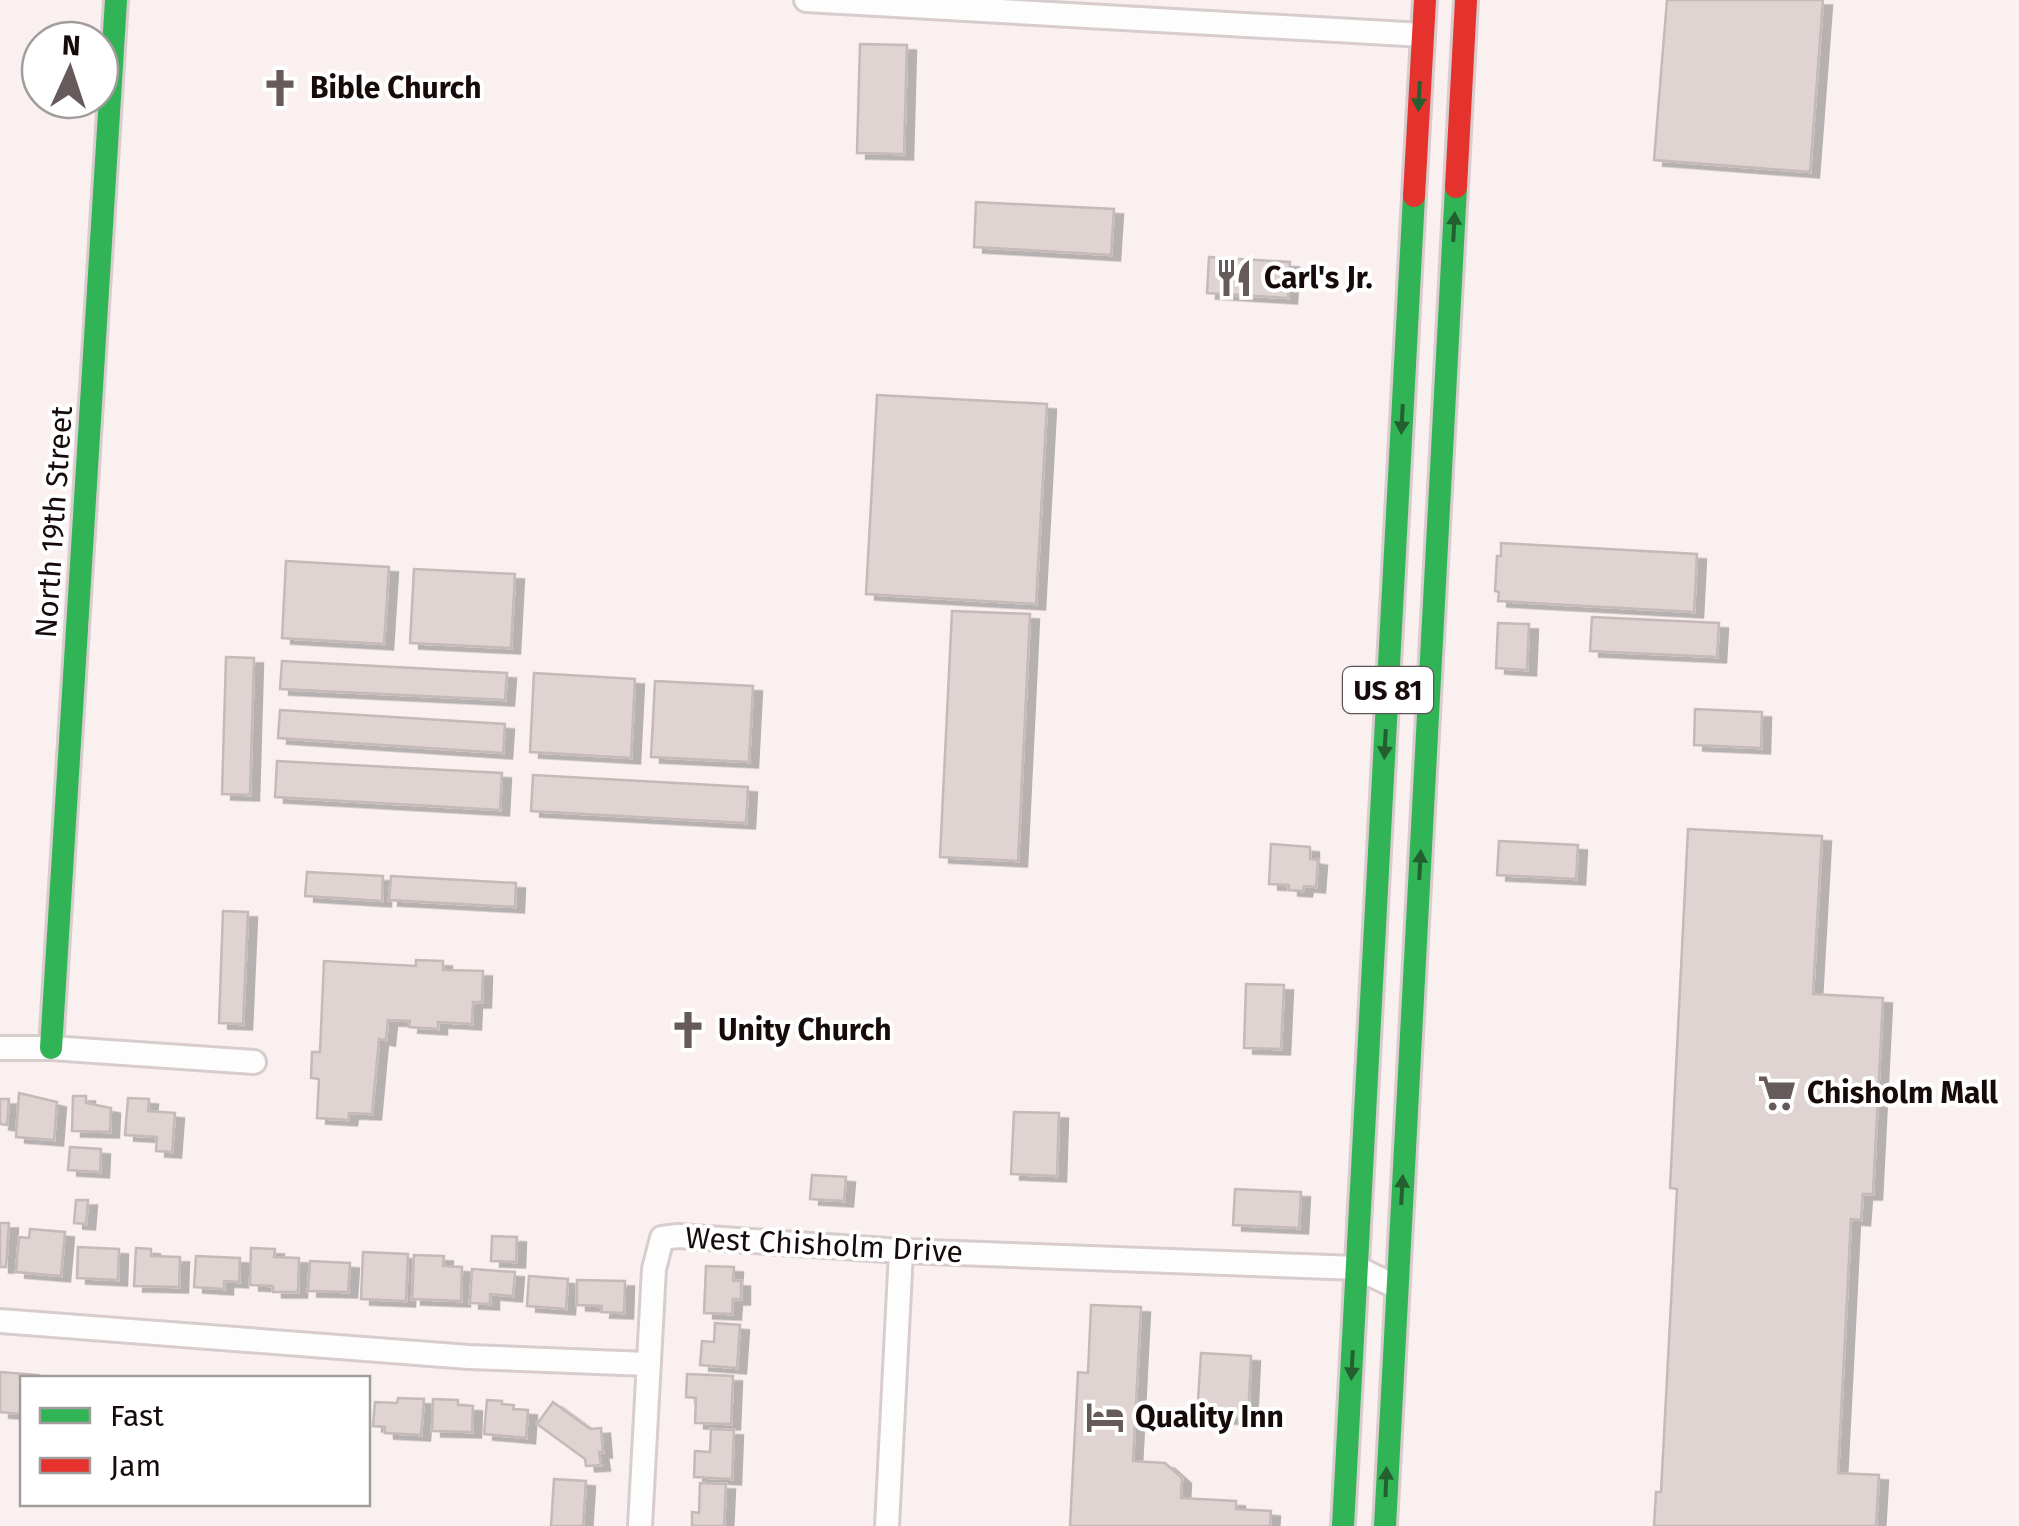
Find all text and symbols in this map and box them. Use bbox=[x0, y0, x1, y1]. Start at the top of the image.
north arrow bbox=[20, 20, 120, 120]
text: N bbox=[61, 29, 81, 62]
church icon: Bible Church bbox=[259, 67, 301, 109]
place label: Bible Church bbox=[310, 70, 482, 106]
one-way arrow bbox=[1411, 80, 1427, 112]
one-way arrow bbox=[1446, 210, 1462, 242]
restaurant icon: Carl's Jr. bbox=[1213, 257, 1255, 299]
place label: Carl's Jr. bbox=[1264, 260, 1373, 296]
one-way arrow bbox=[1394, 404, 1410, 436]
street label: North 19th Street bbox=[28, 405, 80, 639]
road number: US 81 bbox=[1343, 667, 1433, 713]
one-way arrow bbox=[1377, 729, 1393, 760]
one-way arrow bbox=[1412, 849, 1428, 881]
church icon: Unity Church bbox=[667, 1009, 709, 1051]
place label: Unity Church bbox=[718, 1012, 892, 1048]
supermarket icon: Chisholm Mall bbox=[1756, 1072, 1798, 1114]
place label: Chisholm Mall bbox=[1807, 1075, 1998, 1111]
one-way arrow bbox=[1394, 1173, 1410, 1205]
street label: West Chisholm Drive bbox=[684, 1220, 964, 1270]
one-way arrow bbox=[1344, 1350, 1360, 1382]
legend bbox=[20, 1376, 370, 1506]
hotel icon: Quality Inn bbox=[1084, 1396, 1126, 1438]
text: Fast bbox=[110, 1398, 164, 1434]
place label: Quality Inn bbox=[1135, 1399, 1284, 1435]
text: Jam bbox=[110, 1448, 161, 1484]
one-way arrow bbox=[1378, 1466, 1394, 1498]

